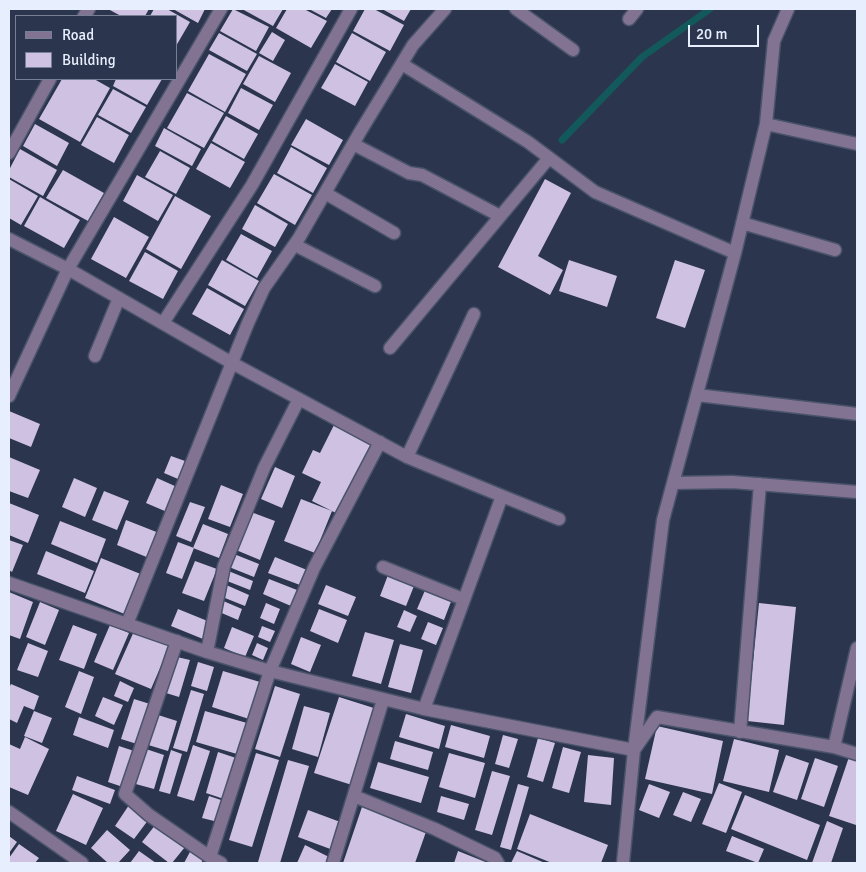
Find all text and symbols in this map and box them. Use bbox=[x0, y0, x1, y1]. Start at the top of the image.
legend bbox=[15, 15, 178, 80]
scale bar bbox=[691, 15, 762, 47]
text: 20 m bbox=[696, 25, 727, 43]
text: Road bbox=[62, 26, 94, 44]
text: Building bbox=[62, 51, 116, 69]

